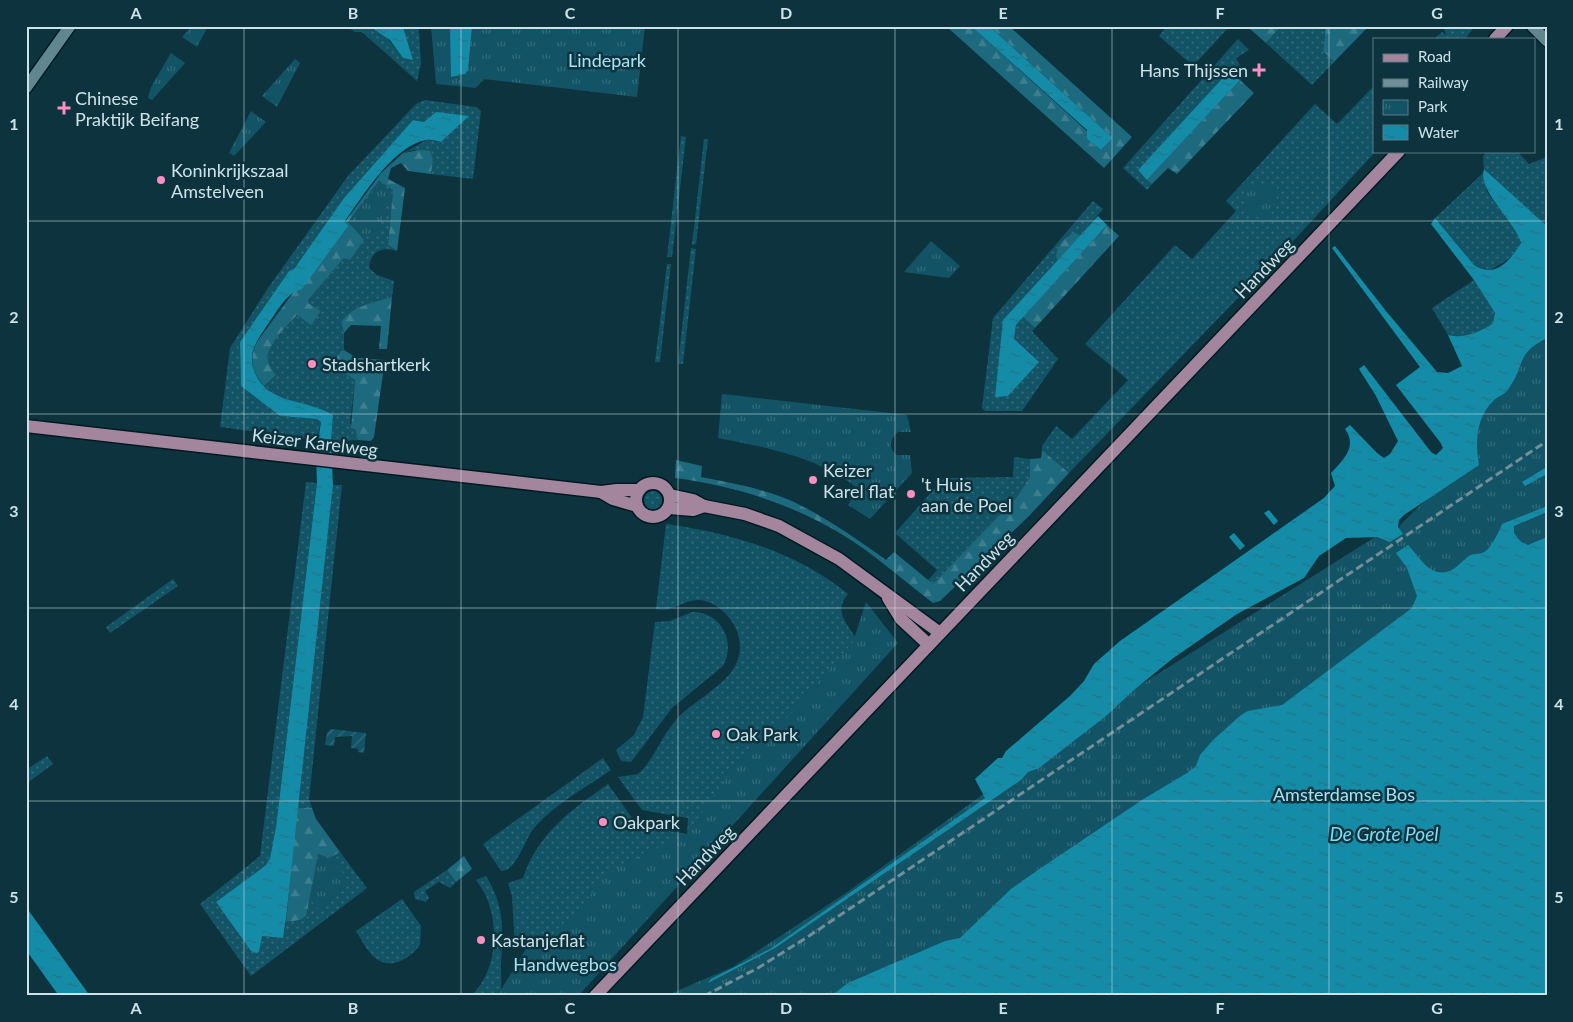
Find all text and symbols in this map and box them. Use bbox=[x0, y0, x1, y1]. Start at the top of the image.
text: A bbox=[129, 3, 142, 22]
text: B bbox=[348, 3, 358, 22]
text: C bbox=[565, 3, 576, 22]
text: D bbox=[780, 3, 792, 22]
text: E bbox=[998, 3, 1008, 22]
text: F bbox=[1215, 3, 1225, 22]
text: G bbox=[1431, 3, 1443, 22]
legend bbox=[1373, 38, 1536, 152]
text: Road bbox=[1418, 47, 1451, 65]
park label: Lindepark bbox=[568, 49, 647, 71]
place label: Hans Thijssen bbox=[1139, 59, 1248, 81]
marker: Hans Thijssen bbox=[1252, 63, 1266, 77]
text: Railway bbox=[1418, 73, 1469, 91]
place label: Chinese Praktijk Beifang bbox=[75, 87, 199, 130]
text: Park bbox=[1418, 97, 1448, 115]
marker: Chinese Praktijk Beifang bbox=[57, 101, 71, 115]
text: 1 bbox=[9, 114, 19, 133]
text: 1 bbox=[1554, 114, 1564, 133]
text: Water bbox=[1418, 123, 1459, 141]
place label: Koninkrijkszaal Amstelveen bbox=[171, 159, 288, 202]
marker: Koninkrijkszaal Amstelveen bbox=[155, 174, 167, 186]
street label: Handweg bbox=[1230, 233, 1298, 303]
text: 2 bbox=[9, 307, 19, 326]
text: 2 bbox=[1554, 307, 1564, 326]
place label: Stadshartkerk bbox=[322, 353, 431, 375]
marker: Stadshartkerk bbox=[306, 358, 318, 370]
street label: Keizer Karelweg bbox=[251, 423, 379, 461]
place label: Keizer Karel flat bbox=[823, 459, 895, 502]
place label: 't Huis aan de Poel bbox=[921, 473, 1012, 516]
marker: Keizer Karel flat bbox=[807, 474, 819, 486]
marker: 't Huis aan de Poel bbox=[905, 488, 917, 500]
text: 3 bbox=[9, 501, 19, 520]
text: 3 bbox=[1554, 501, 1564, 520]
street label: Handweg bbox=[950, 526, 1018, 596]
text: 4 bbox=[9, 694, 19, 713]
text: 4 bbox=[1554, 694, 1564, 713]
place label: Oak Park bbox=[726, 723, 799, 745]
marker: Oak Park bbox=[710, 728, 722, 740]
park label: Amsterdamse Bos bbox=[1273, 783, 1415, 805]
place label: Oakpark bbox=[613, 811, 681, 833]
marker: Oakpark bbox=[597, 816, 609, 828]
street label: Handweg bbox=[671, 820, 739, 890]
water label: De Grote Poel bbox=[1329, 822, 1439, 845]
text: 5 bbox=[9, 887, 19, 906]
text: 5 bbox=[1554, 887, 1564, 906]
place label: Kastanjeflat bbox=[491, 929, 585, 951]
marker: Kastanjeflat bbox=[475, 934, 487, 946]
park label: Handwegbos bbox=[513, 953, 617, 975]
text: A bbox=[129, 998, 142, 1017]
text: B bbox=[348, 998, 358, 1017]
text: C bbox=[565, 998, 576, 1017]
text: D bbox=[780, 998, 792, 1017]
text: E bbox=[998, 998, 1008, 1017]
text: F bbox=[1215, 998, 1225, 1017]
text: G bbox=[1431, 998, 1443, 1017]

